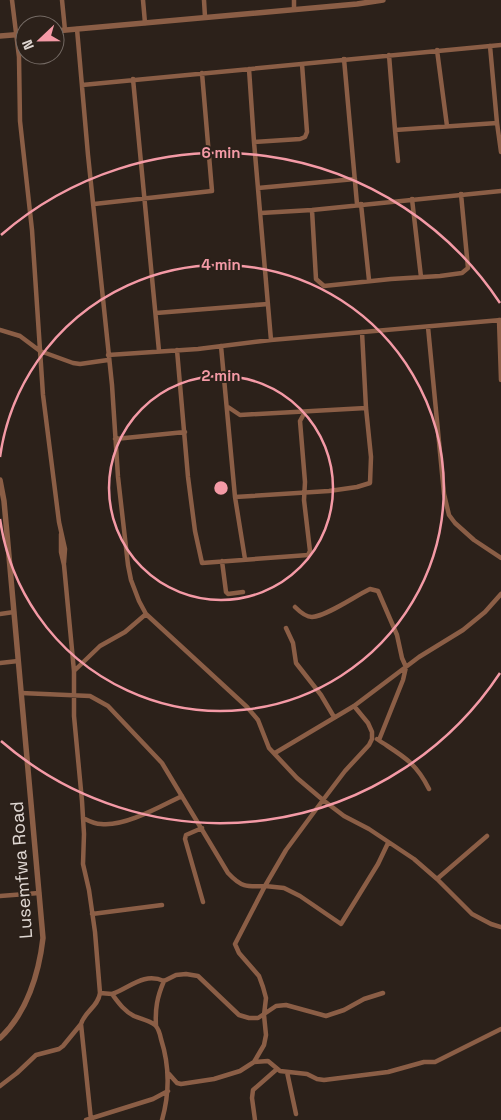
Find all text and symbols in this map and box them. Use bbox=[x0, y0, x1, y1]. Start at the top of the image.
north arrow bbox=[15, 15, 65, 65]
text: N bbox=[18, 37, 38, 53]
text: 6 min bbox=[201, 143, 241, 162]
text: 4 min bbox=[201, 255, 241, 274]
text: 2 min bbox=[202, 366, 240, 385]
centre of rings bbox=[212, 479, 230, 497]
street label: Lusemfwa Road bbox=[5, 801, 37, 939]

